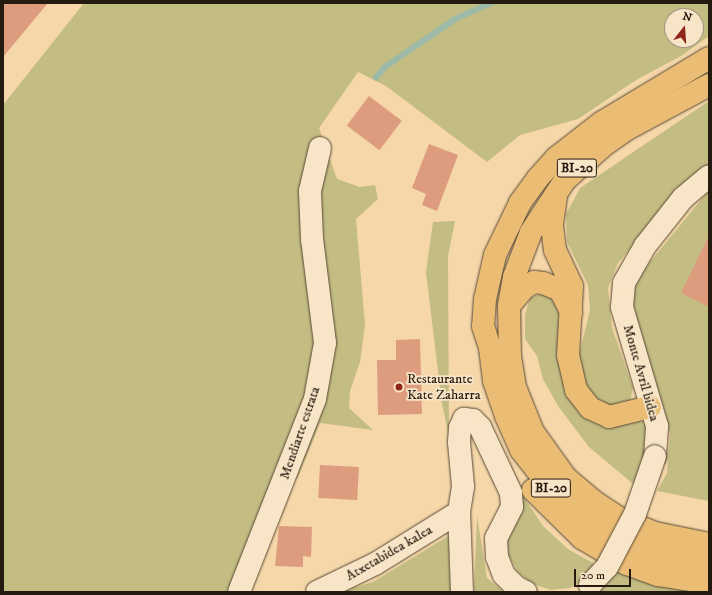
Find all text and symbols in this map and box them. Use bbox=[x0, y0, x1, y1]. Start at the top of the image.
north arrow bbox=[664, 8, 704, 48]
text: N bbox=[681, 9, 694, 25]
road number: BI-20 bbox=[556, 157, 598, 179]
street label: Monte Avril bidea bbox=[619, 323, 663, 423]
place label: Restaurante Kate Zaharra bbox=[407, 371, 481, 404]
marker: Restaurante Kate Zaharra bbox=[394, 382, 404, 392]
street label: Mendiarte estrata bbox=[276, 384, 324, 482]
road number: BI-20 bbox=[530, 477, 572, 499]
street label: Atxetabidea kalea bbox=[343, 521, 435, 585]
scale bar bbox=[576, 561, 633, 587]
text: 20 m bbox=[581, 568, 605, 583]

